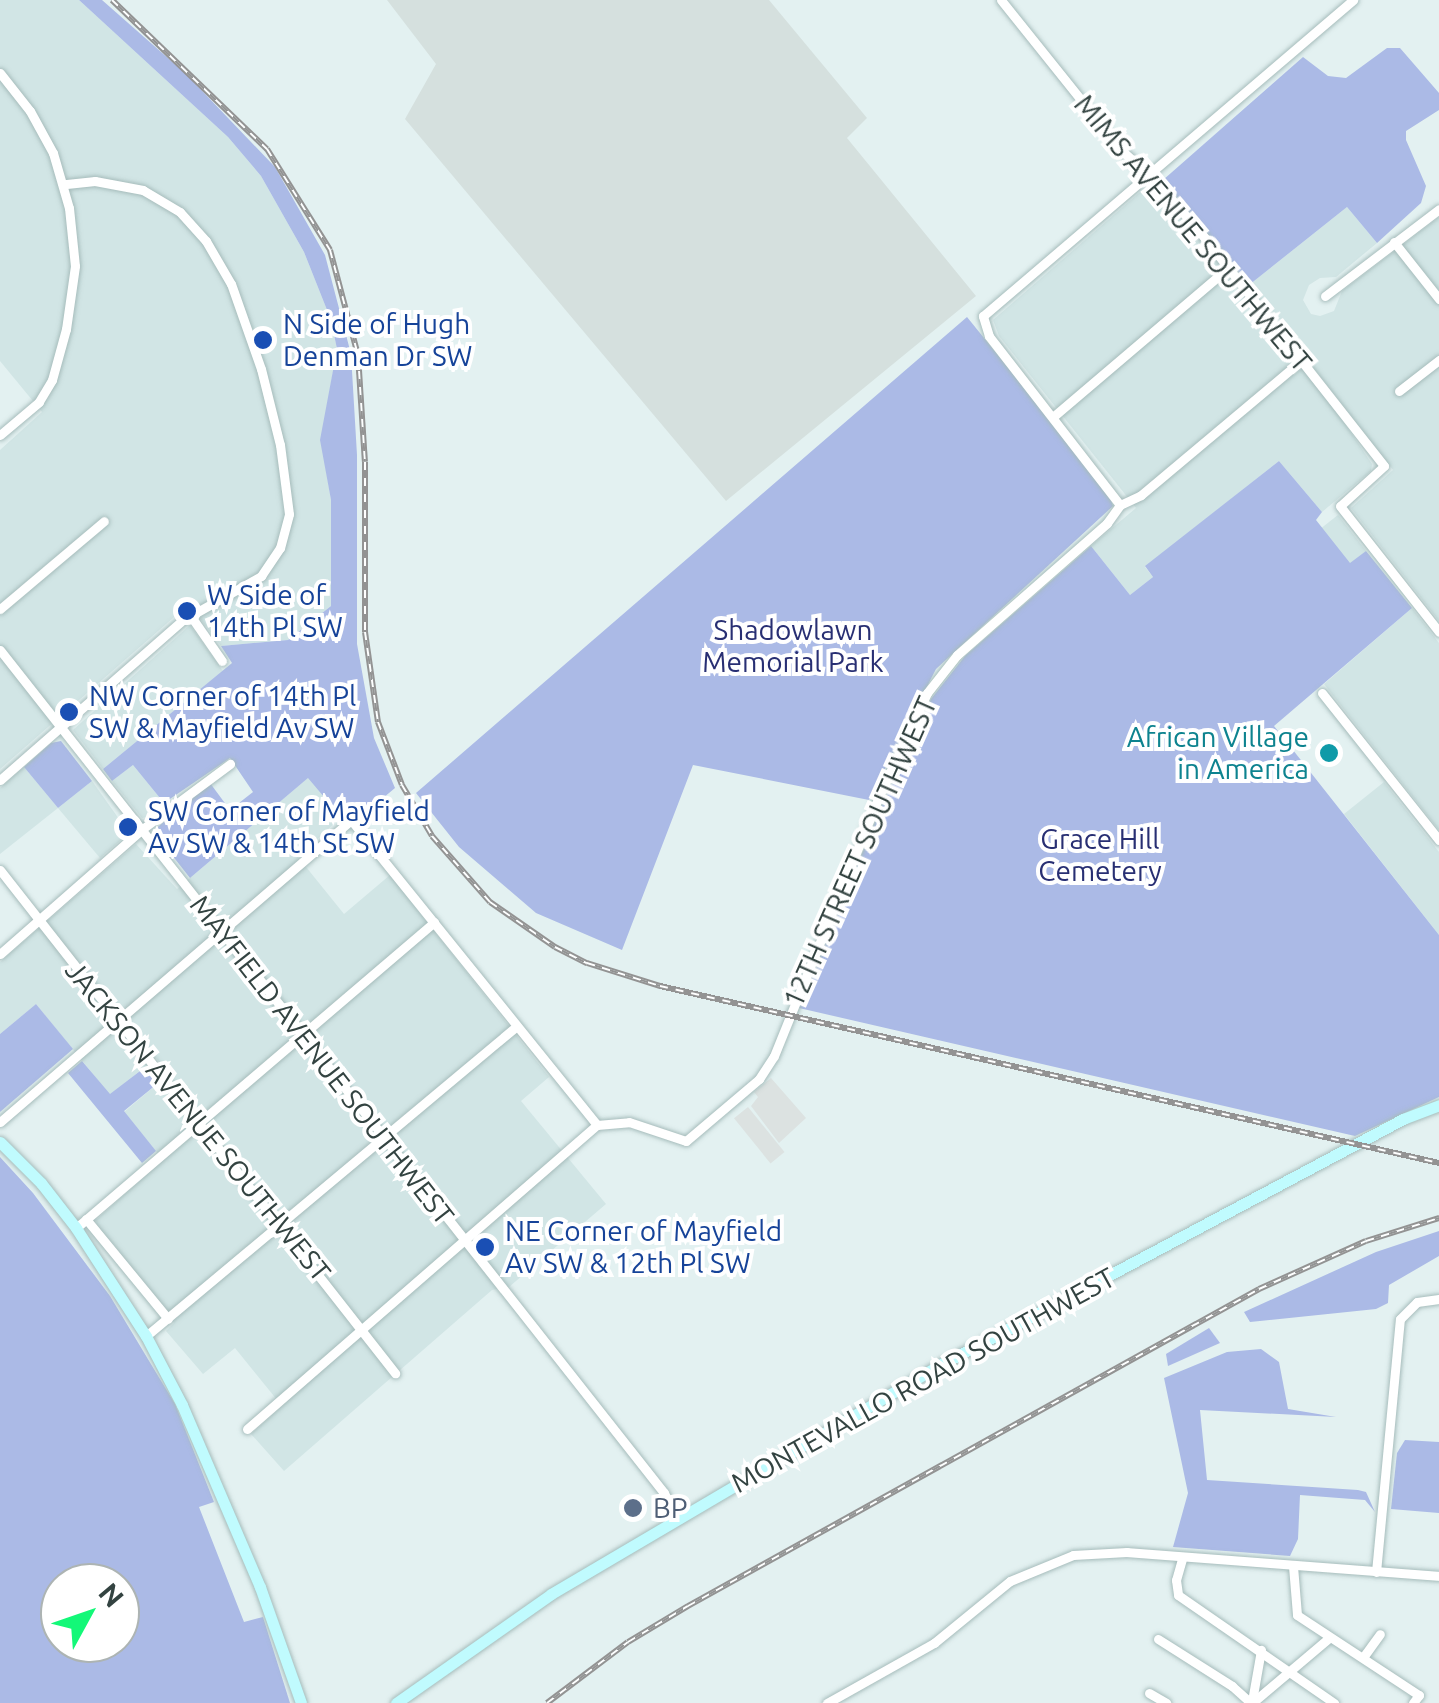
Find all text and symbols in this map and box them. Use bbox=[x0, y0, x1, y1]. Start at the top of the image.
street label: MIMS AVENUE SOUTHWEST bbox=[1067, 88, 1319, 378]
place label: N Side of Hugh Denman Dr SW bbox=[283, 307, 472, 373]
marker: N Side of Hugh Denman Dr SW bbox=[252, 329, 274, 351]
place label: W Side of 14th Pl SW bbox=[207, 578, 343, 644]
marker: W Side of 14th Pl SW bbox=[176, 600, 198, 622]
park label: Shadowlawn Memorial Park bbox=[702, 613, 884, 679]
place label: NW Corner of 14th Pl SW & Mayfield Av SW bbox=[89, 679, 356, 745]
street label: 12TH STREET SOUTHWEST bbox=[776, 691, 944, 1013]
marker: NW Corner of 14th Pl SW & Mayfield Av SW bbox=[58, 701, 80, 723]
place label: African Village in America bbox=[1127, 720, 1309, 786]
marker: African Village in America bbox=[1318, 742, 1340, 764]
place label: SW Corner of Mayfield Av SW & 14th St SW bbox=[148, 794, 430, 860]
marker: SW Corner of Mayfield Av SW & 14th St SW bbox=[117, 816, 139, 838]
park label: Grace Hill Cemetery bbox=[1038, 822, 1162, 888]
street label: MAYFIELD AVENUE SOUTHWEST bbox=[183, 889, 461, 1231]
street label: JACKSON AVENUE SOUTHWEST bbox=[58, 954, 338, 1288]
place label: NE Corner of Mayfield Av SW & 12th Pl SW bbox=[505, 1214, 782, 1280]
marker: NE Corner of Mayfield Av SW & 12th Pl SW bbox=[474, 1236, 496, 1258]
street label: MONTEVALLO ROAD SOUTHWEST bbox=[725, 1260, 1121, 1500]
place label: BP bbox=[653, 1491, 688, 1525]
marker: BP bbox=[622, 1497, 644, 1519]
north arrow bbox=[40, 1563, 140, 1663]
text: N bbox=[93, 1577, 130, 1613]

